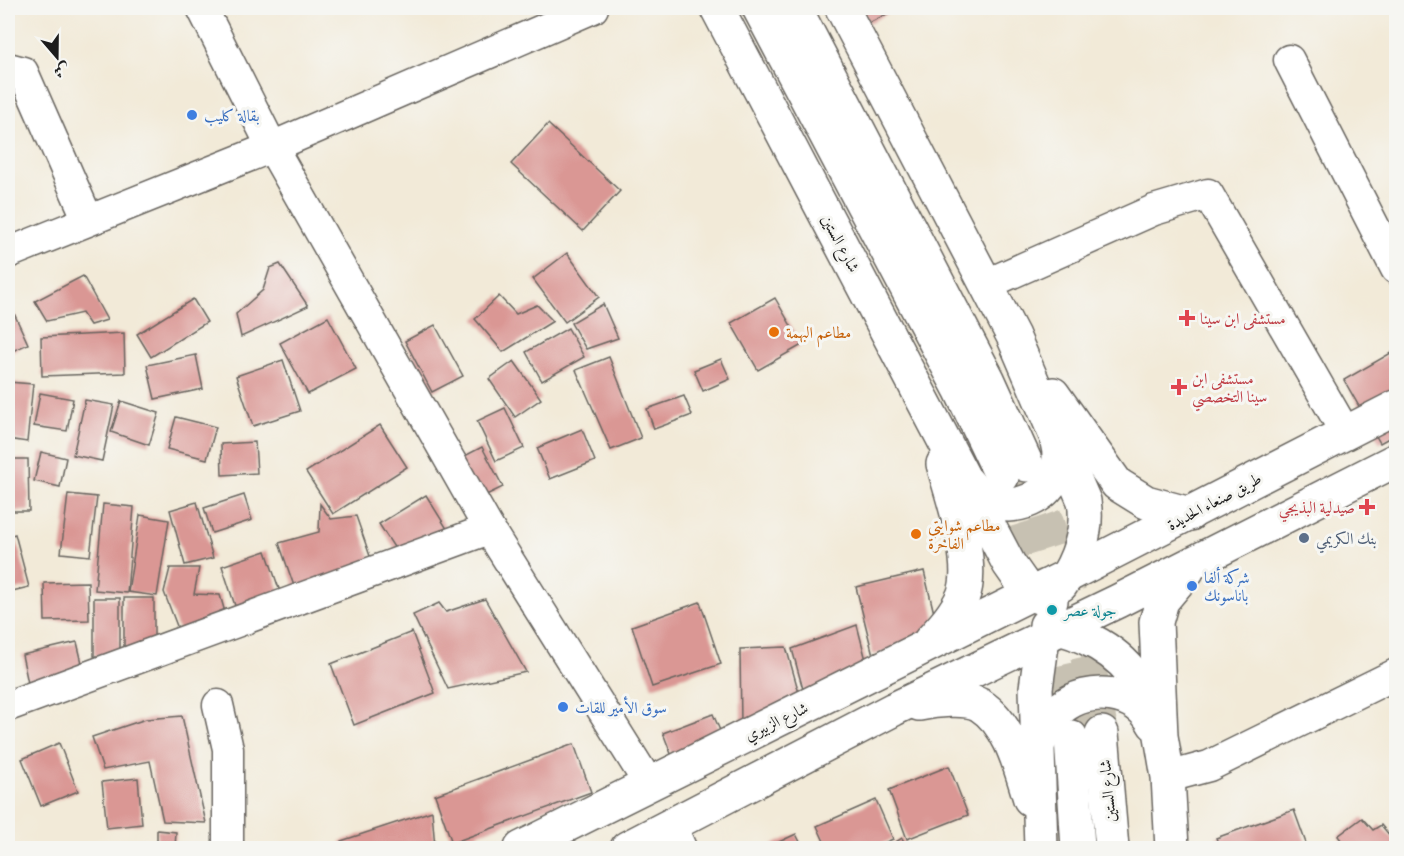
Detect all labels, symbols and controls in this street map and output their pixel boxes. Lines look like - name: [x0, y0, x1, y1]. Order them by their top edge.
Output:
- north arrow: [27, 27, 87, 87]
- text: ش: [51, 57, 72, 81]
- place label: بقالة كليب: [204, 107, 259, 127]
- marker: بقالة كليب: [185, 108, 199, 122]
- street label: شارع الستين: [814, 212, 863, 277]
- marker: مستشفى ابن سينا: [1178, 309, 1196, 327]
- place label: مستشفى ابن سينا: [1200, 310, 1286, 330]
- place label: مطاعم البهمة: [786, 324, 851, 348]
- marker: مطاعم البهمة: [767, 325, 781, 339]
- place label: مستشفى ابن سينا التخصصي: [1192, 370, 1267, 412]
- marker: مستشفى ابن سينا التخصصي: [1170, 378, 1188, 396]
- street label: طريق صنعاء الحديدة: [1164, 469, 1266, 536]
- place label: صيدلية البذيجي: [1279, 499, 1355, 523]
- marker: صيدلية البذيجي: [1360, 500, 1374, 514]
- place label: مطاعم شوايتي الفاخرة: [928, 517, 1001, 555]
- marker: مطاعم شوايتي الفاخرة: [909, 527, 923, 541]
- place label: بنك الكريمي: [1316, 530, 1377, 554]
- marker: بنك الكريمي: [1297, 531, 1311, 545]
- place label: شركة ألفا باناسونك: [1204, 566, 1250, 607]
- marker: شركة ألفا باناسونك: [1185, 579, 1199, 593]
- place label: جولة عصر: [1062, 602, 1117, 622]
- marker: جولة عصر: [1045, 603, 1059, 617]
- place label: سوق الأمير للقات: [575, 696, 667, 719]
- street label: شارع الزبيري: [742, 699, 813, 749]
- marker: سوق الأمير للقات: [556, 700, 570, 714]
- street label: شارع الستين: [1096, 759, 1124, 823]

